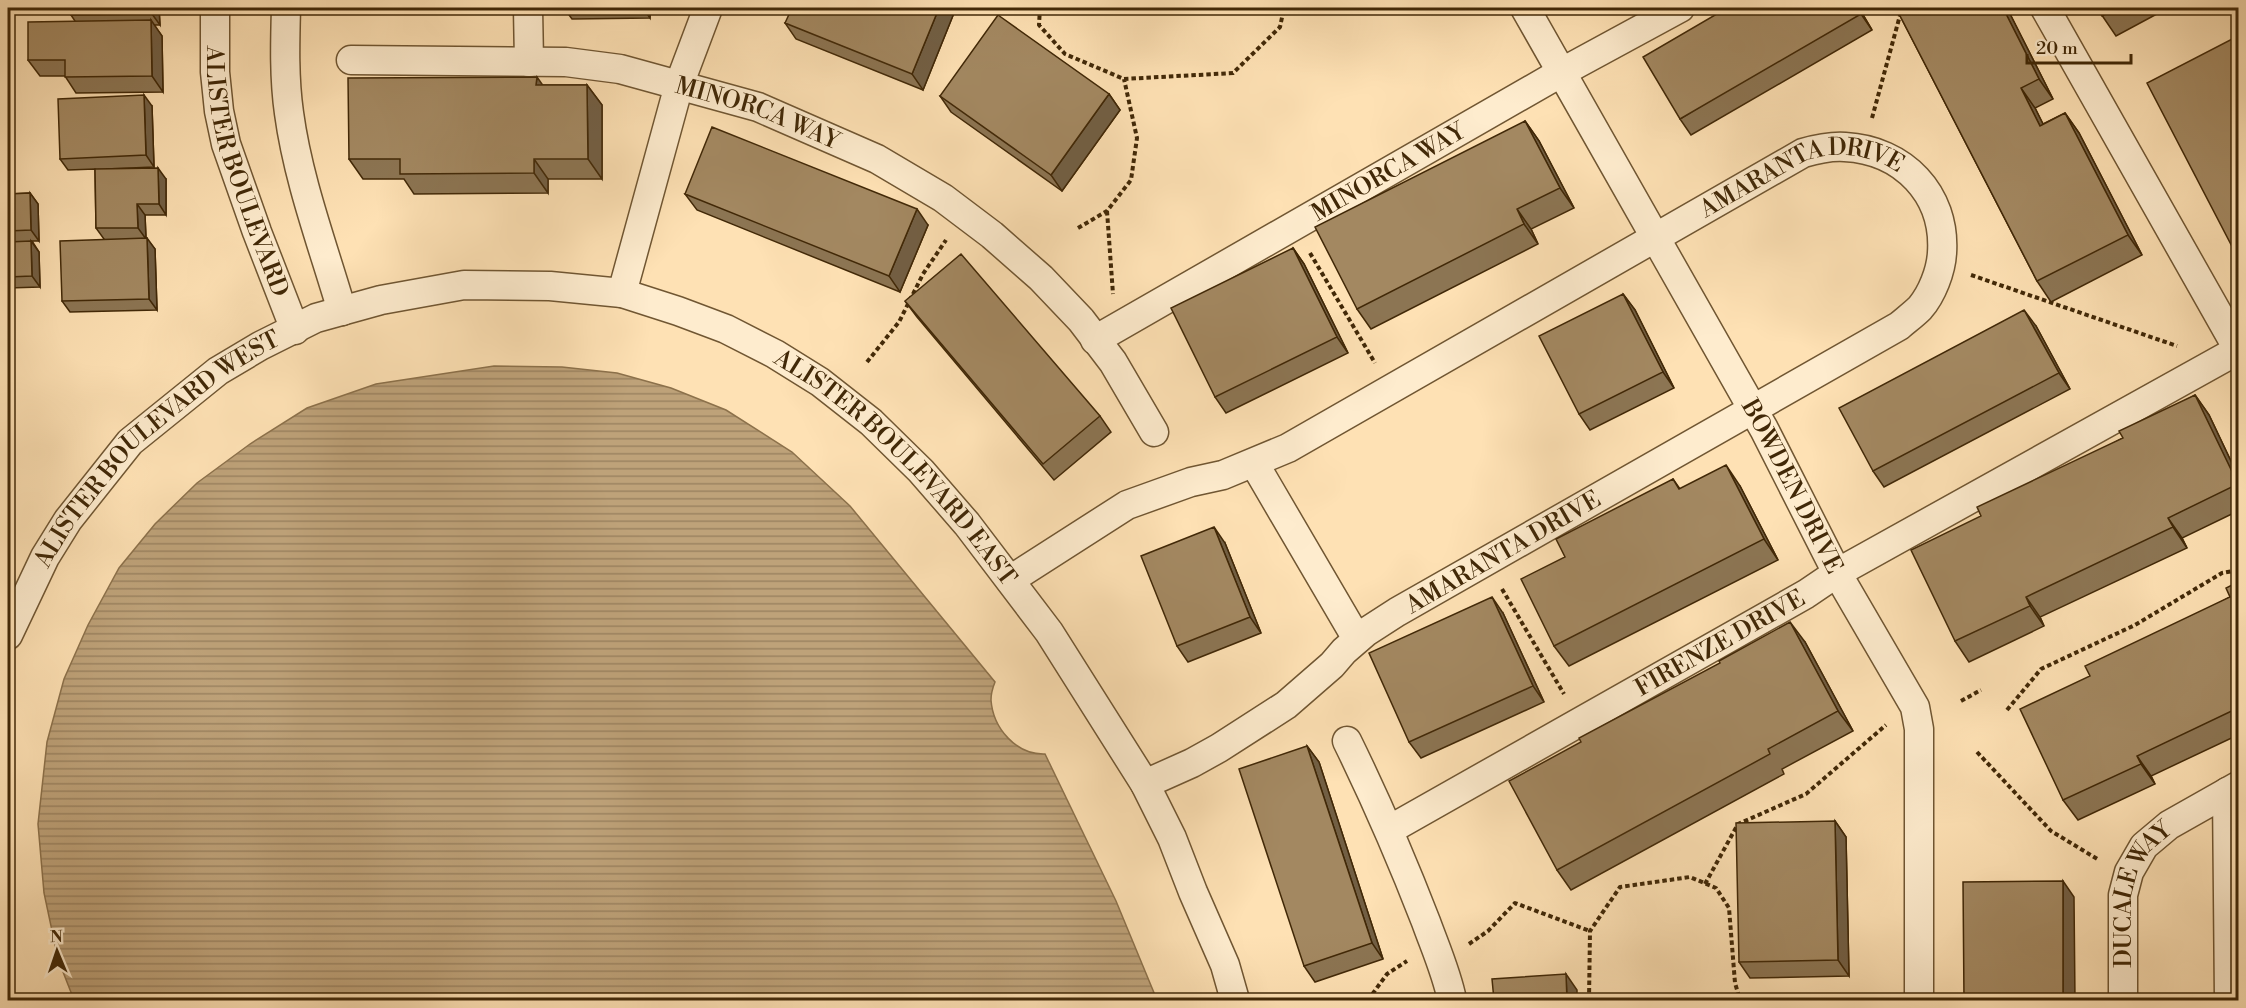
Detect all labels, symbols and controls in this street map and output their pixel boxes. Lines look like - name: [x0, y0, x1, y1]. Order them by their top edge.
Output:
- scale bar: [2027, 27, 2130, 65]
- text: 20 m: [2036, 37, 2078, 60]
- street label: ALISTER BOULEVARD: [199, 45, 295, 301]
- street label: MINORCA WAY: [672, 71, 845, 157]
- street label: MINORCA WAY: [1306, 116, 1472, 229]
- street label: AMARANTA DRIVE: [1694, 133, 1909, 225]
- street label: ALISTER BOULEVARD WEST: [28, 325, 285, 573]
- street label: ALISTER BOULEVARD EAST: [768, 343, 1022, 592]
- street label: BOWDEN DRIVE: [1734, 393, 1849, 579]
- street label: AMARANTA DRIVE: [1400, 485, 1606, 621]
- street label: FIRENZE DRIVE: [1630, 584, 1811, 704]
- street label: DUCALE WAY: [2108, 815, 2179, 968]
- north arrow: [27, 921, 87, 981]
- text: N: [50, 927, 64, 947]

